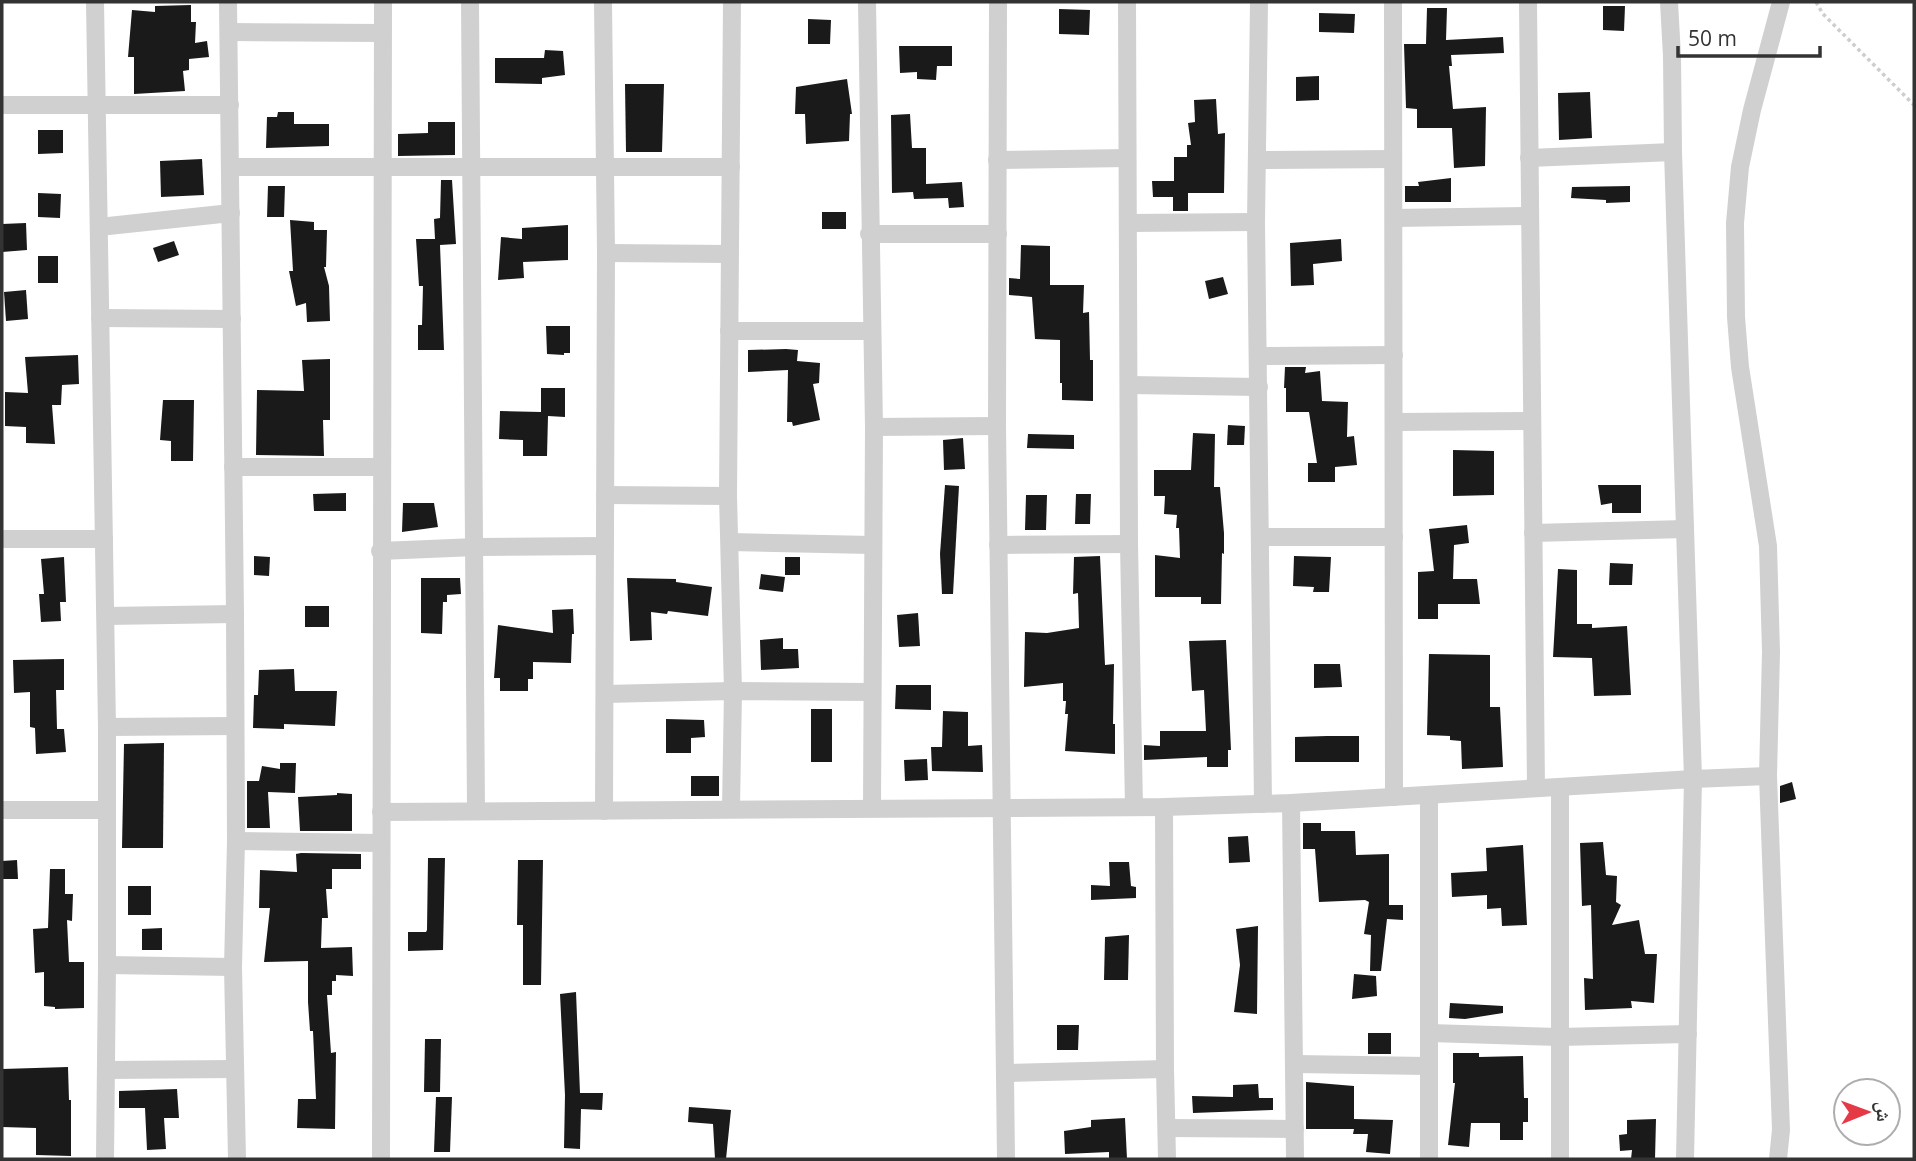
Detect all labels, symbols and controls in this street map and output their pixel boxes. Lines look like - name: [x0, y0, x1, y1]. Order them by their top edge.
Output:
- scale bar: [1678, 14, 1820, 58]
- text: 50 m: [1688, 24, 1737, 52]
- north arrow: [1832, 1077, 1902, 1147]
- text: ش: [1871, 1101, 1897, 1122]

